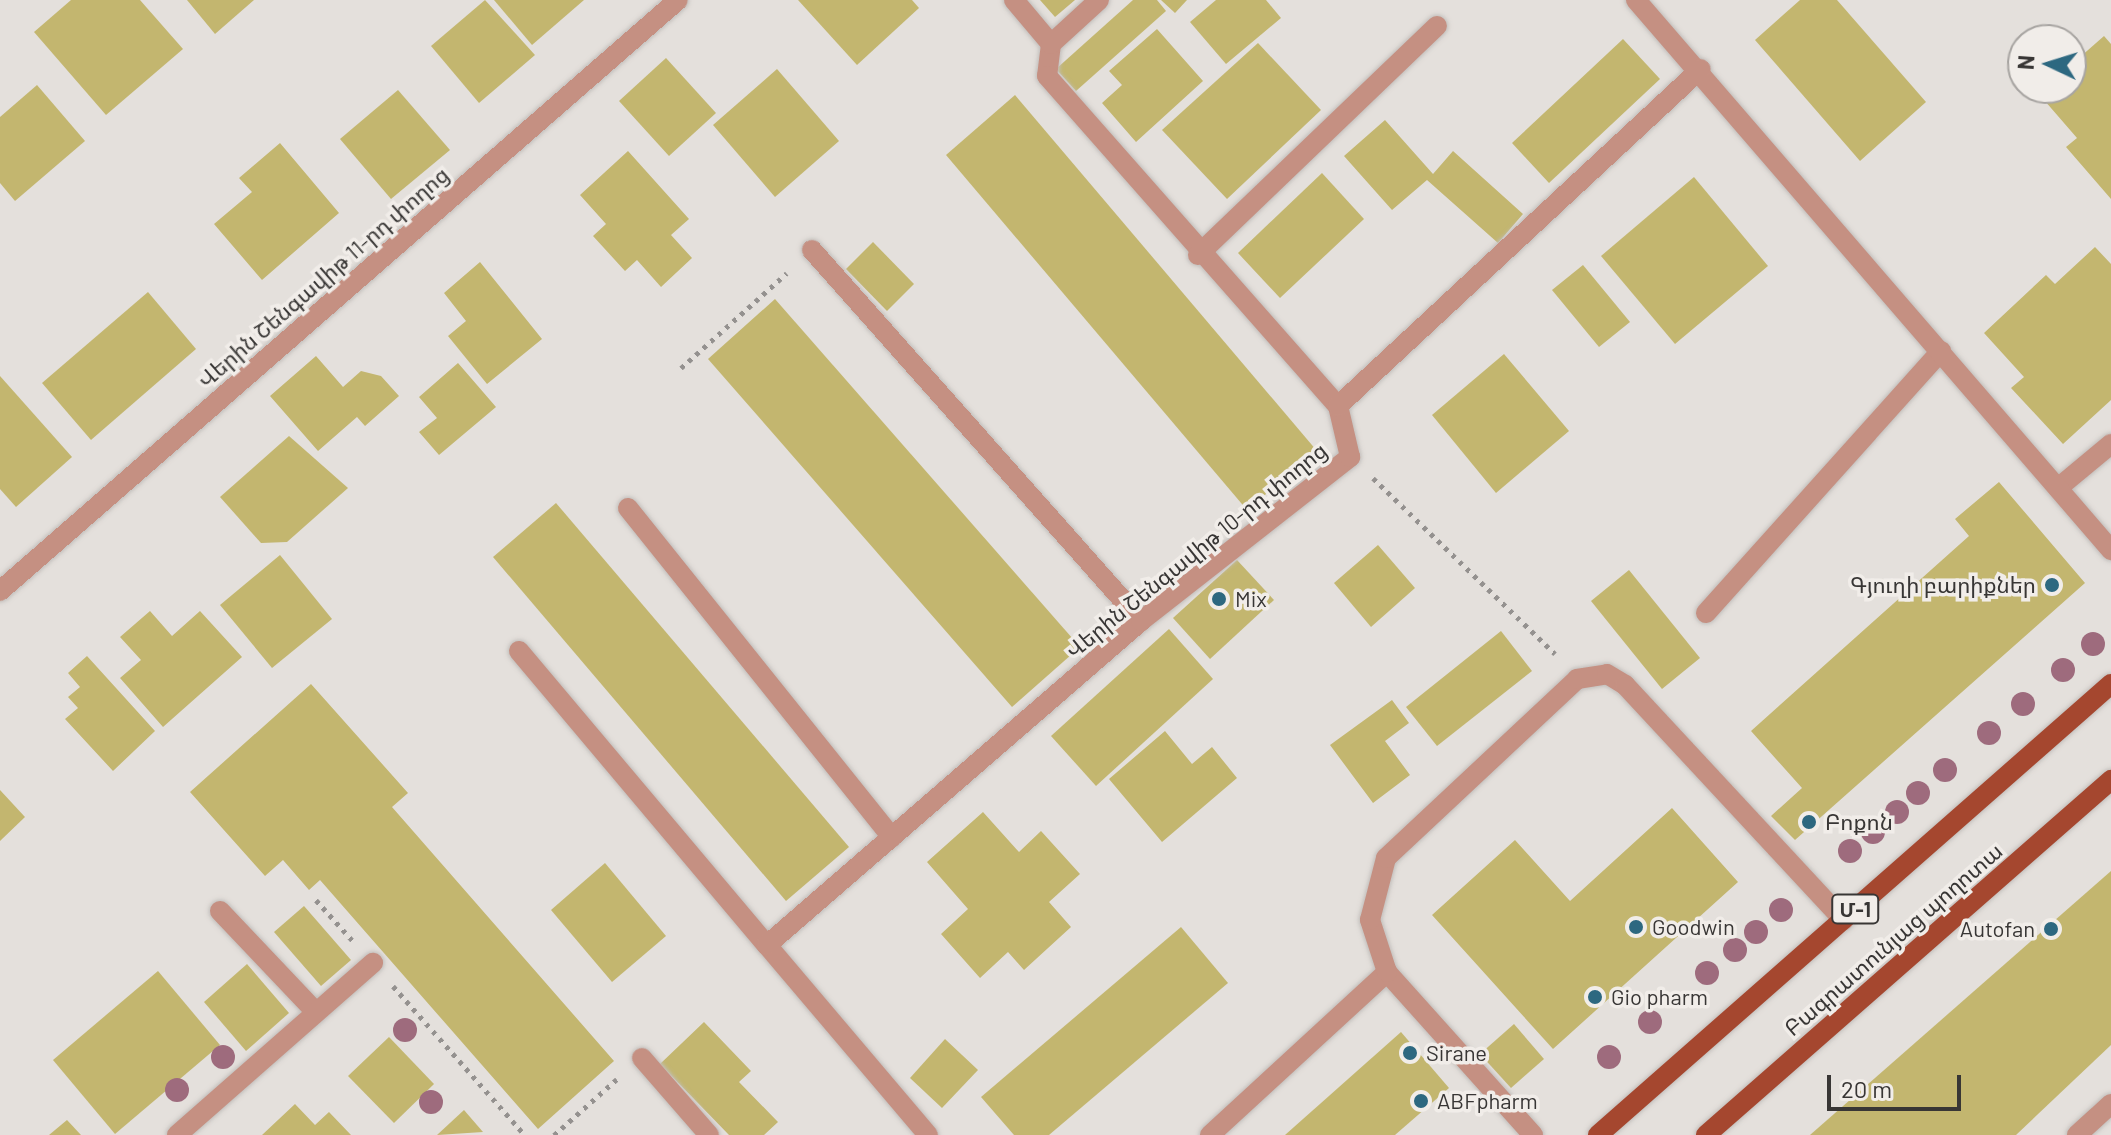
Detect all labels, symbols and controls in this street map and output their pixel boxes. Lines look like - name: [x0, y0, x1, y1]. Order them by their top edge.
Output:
- north arrow: [2007, 24, 2087, 104]
- text: N: [2012, 54, 2039, 71]
- street label: Վերին Շենգավիթ 11-րդ փողոց: [192, 161, 454, 393]
- street label: Վերին Շենգավիթ 10-րդ փողոց: [1060, 436, 1332, 664]
- place label: Գյուղի բարիքներ: [1850, 572, 2036, 598]
- marker: Գյուղի բարիքներ: [2043, 576, 2061, 594]
- place label: Mix: [1235, 586, 1267, 612]
- marker: Mix: [1210, 590, 1228, 608]
- place label: Բոքոն: [1825, 809, 1893, 835]
- marker: Բոքոն: [1800, 813, 1818, 831]
- street label: Բագրատունյաց պողոտա: [1779, 837, 2007, 1041]
- road number: Մ-1: [1831, 893, 1879, 925]
- place label: Goodwin: [1652, 914, 1735, 940]
- place label: Autofan: [1960, 916, 2035, 942]
- marker: Goodwin: [1627, 918, 1645, 936]
- marker: Autofan: [2042, 920, 2060, 938]
- place label: Gio pharm: [1611, 984, 1708, 1010]
- marker: Gio pharm: [1586, 988, 1604, 1006]
- place label: Sirane: [1426, 1040, 1487, 1066]
- marker: Sirane: [1401, 1044, 1419, 1062]
- scale bar: [1831, 1059, 1965, 1109]
- text: 20 m: [1841, 1074, 1892, 1103]
- place label: ABFpharm: [1437, 1088, 1538, 1114]
- marker: ABFpharm: [1412, 1092, 1430, 1110]

